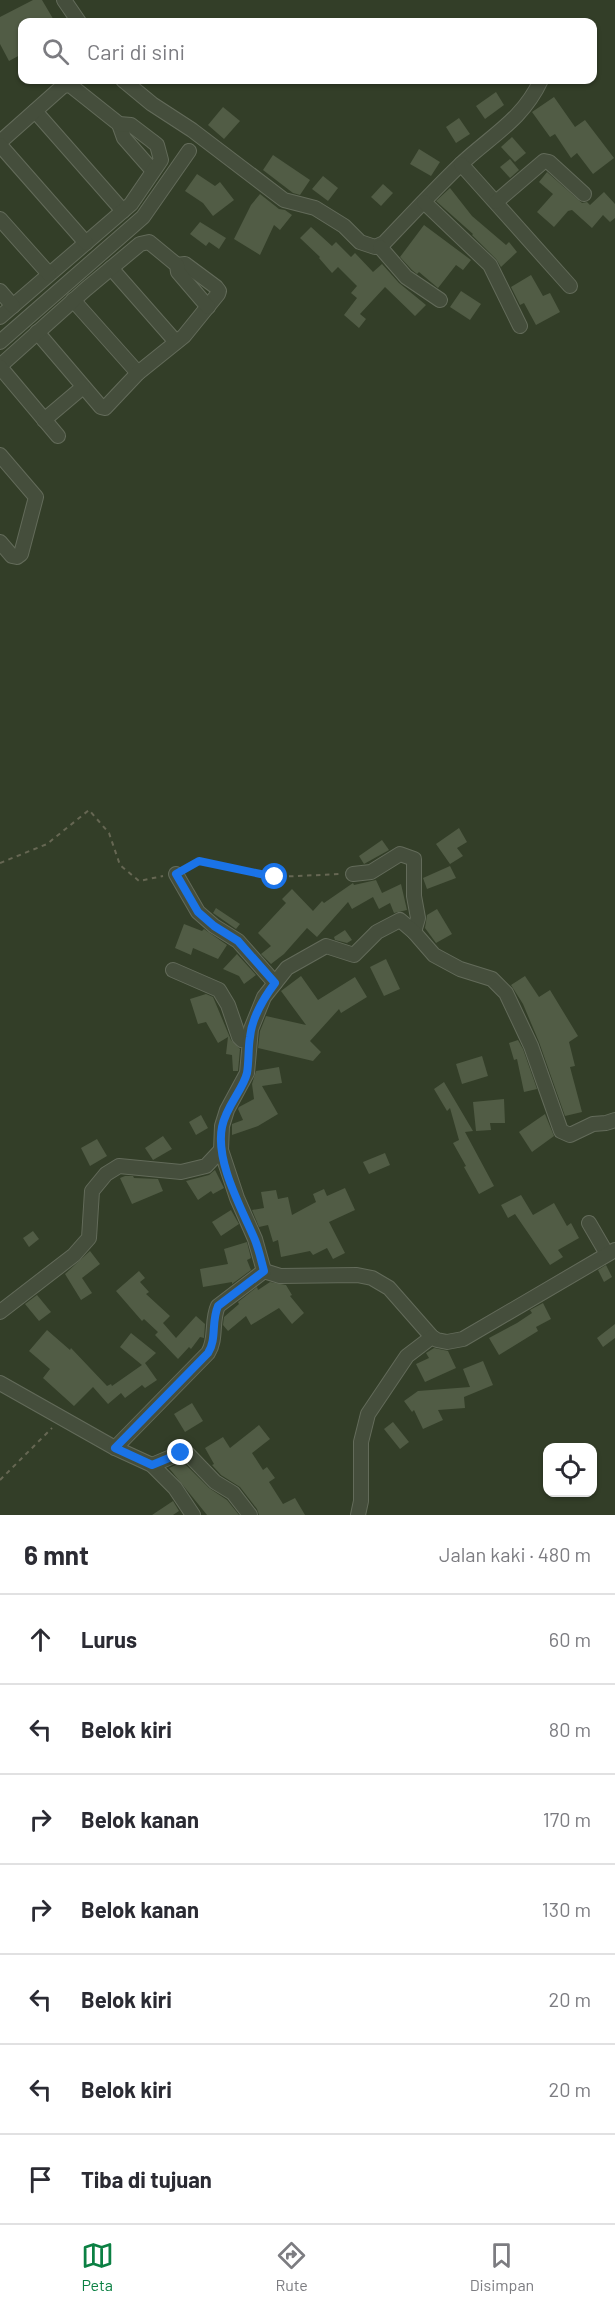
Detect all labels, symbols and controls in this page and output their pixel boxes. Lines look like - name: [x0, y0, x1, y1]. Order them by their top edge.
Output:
- search box: [18, 18, 597, 84]
- icon: search: [39, 35, 72, 68]
- text: Cari di sini: [87, 38, 185, 64]
- route start: [261, 863, 287, 889]
- route end: [167, 1439, 193, 1465]
- map controls: [543, 1443, 597, 1497]
- button: locate: [543, 1443, 597, 1497]
- text: 6 mnt: [24, 1539, 89, 1570]
- text: Jalan kaki · 480 m: [439, 1542, 591, 1566]
- icon: ahead: [24, 1623, 57, 1656]
- text: Lurus: [81, 1626, 137, 1652]
- text: 60 m: [549, 1627, 591, 1651]
- icon: left: [24, 1713, 57, 1746]
- text: Belok kiri: [81, 1716, 172, 1742]
- text: 80 m: [549, 1717, 591, 1741]
- icon: right: [24, 1803, 57, 1836]
- text: Belok kanan: [81, 1806, 199, 1832]
- text: 170 m: [543, 1807, 591, 1831]
- icon: right: [24, 1893, 57, 1926]
- text: Belok kanan: [81, 1896, 199, 1922]
- text: 130 m: [542, 1897, 591, 1921]
- icon: left: [24, 1983, 57, 2016]
- text: Belok kiri: [81, 1986, 172, 2012]
- text: 20 m: [548, 1987, 591, 2011]
- icon: left: [24, 2073, 57, 2106]
- text: Belok kiri: [81, 2076, 172, 2102]
- text: 20 m: [548, 2077, 591, 2101]
- icon: arrive: [24, 2163, 57, 2196]
- text: Tiba di tujuan: [81, 2166, 212, 2192]
- tab: Peta: [81, 2239, 114, 2294]
- tab: Rute: [275, 2239, 308, 2294]
- tab: Disimpan: [470, 2239, 534, 2294]

